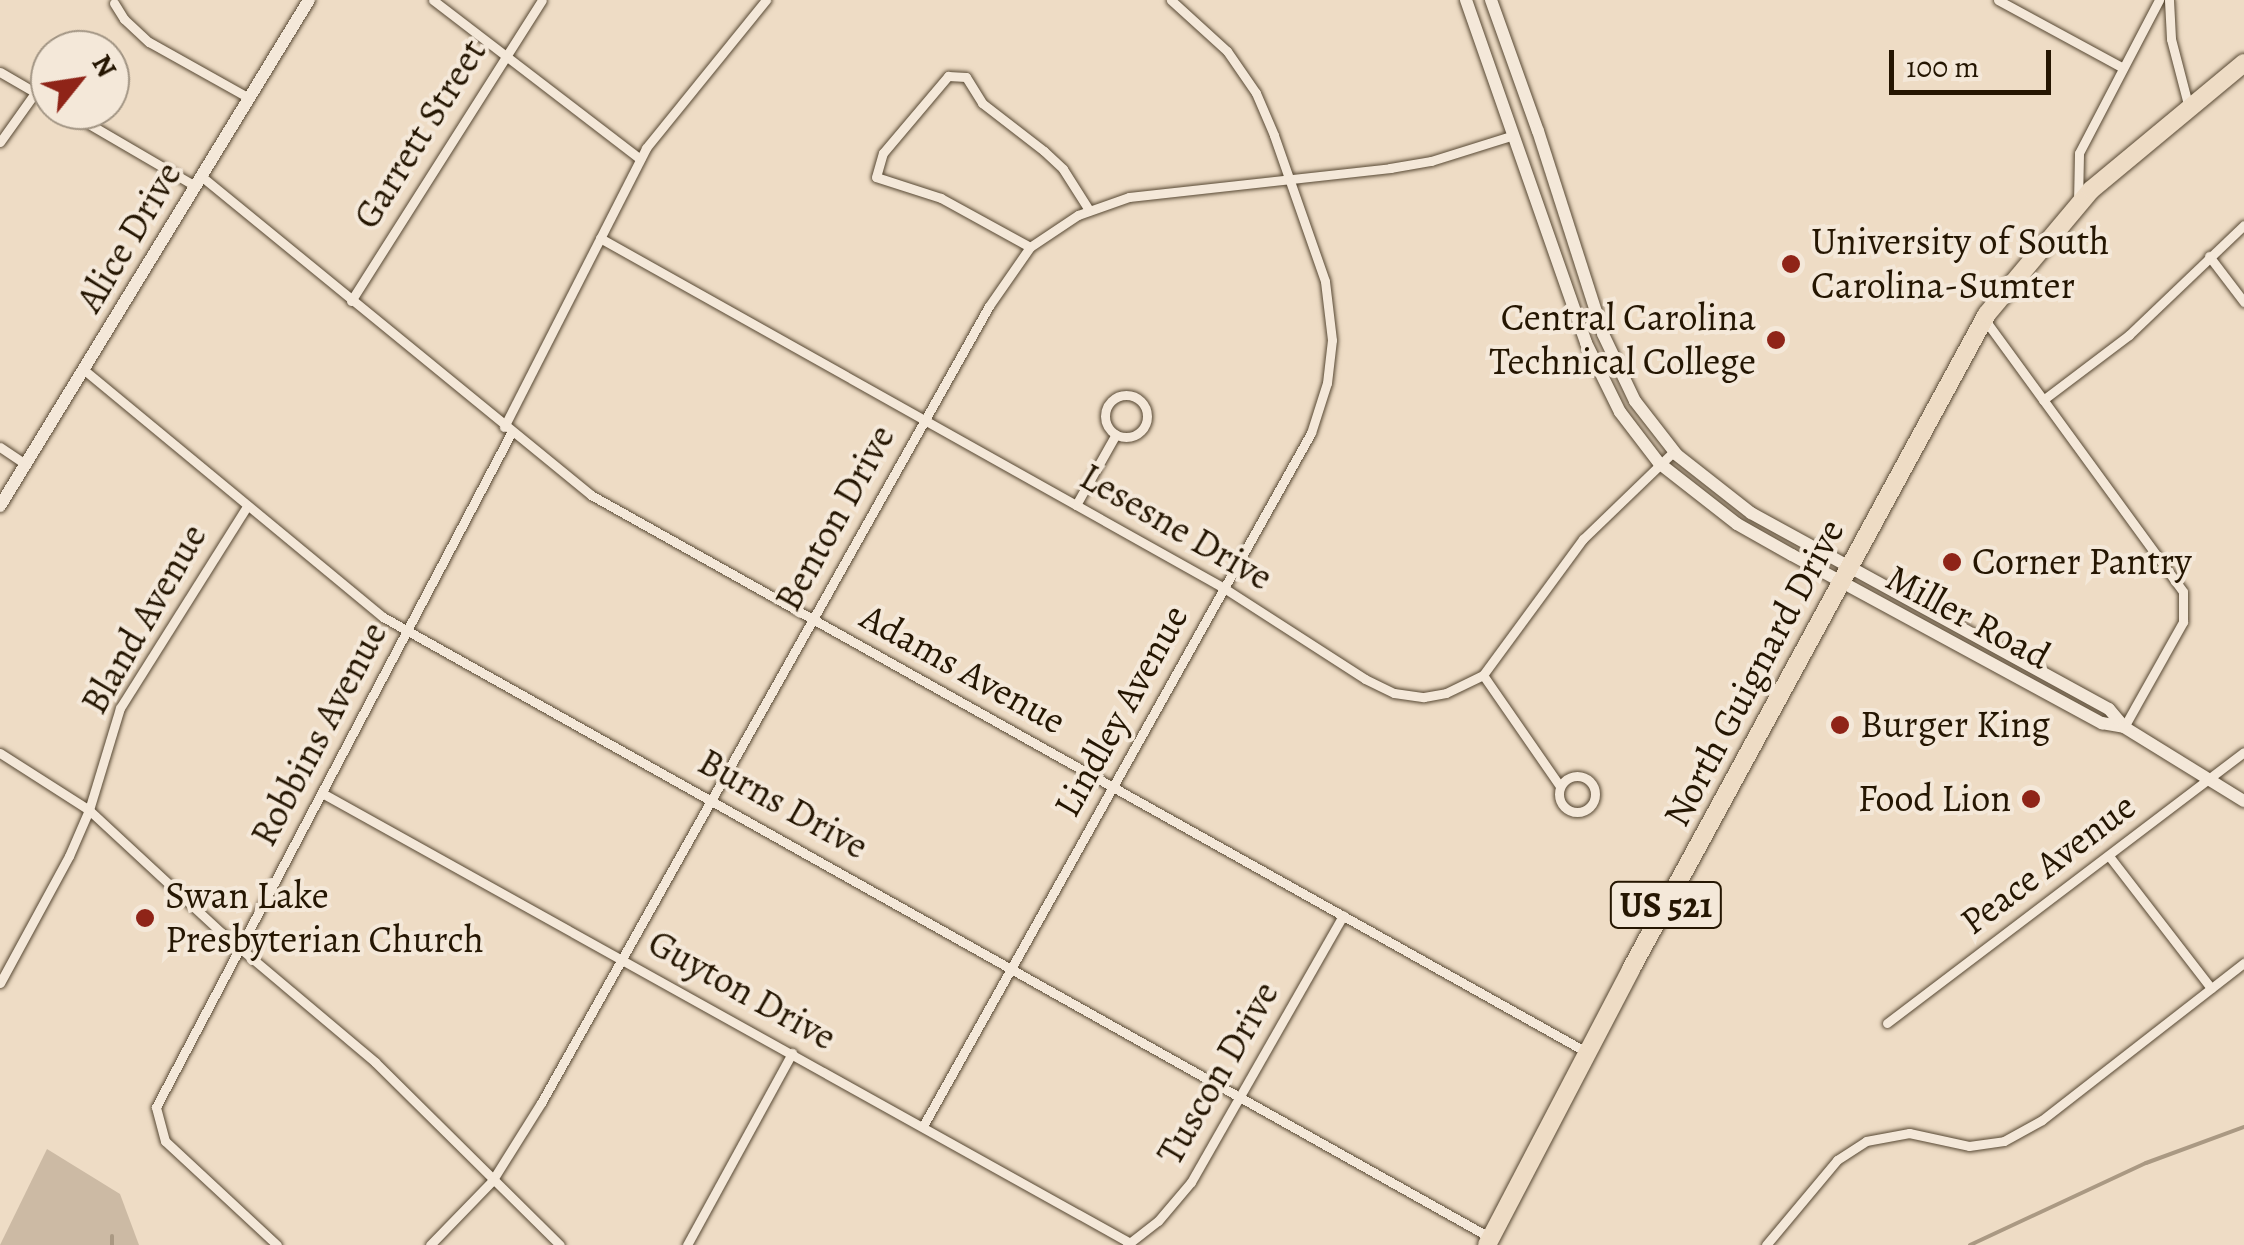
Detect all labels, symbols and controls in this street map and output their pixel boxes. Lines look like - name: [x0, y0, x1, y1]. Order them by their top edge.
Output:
- north arrow: [30, 30, 130, 130]
- scale bar: [1894, 30, 2056, 92]
- street label: Garrett Street: [344, 31, 496, 237]
- text: 100 m: [1906, 47, 1979, 87]
- text: N: [83, 48, 126, 84]
- street label: Alice Drive: [66, 154, 192, 320]
- place label: University of South Carolina-Sumter: [1811, 219, 2109, 308]
- marker: University of South Carolina-Sumter: [1780, 253, 1802, 275]
- place label: Central Carolina Technical College: [1489, 295, 1756, 384]
- marker: Central Carolina Technical College: [1765, 329, 1787, 351]
- street label: Benton Drive: [765, 417, 905, 619]
- street label: Lesesne Drive: [1072, 454, 1280, 600]
- street label: North Guignard Drive: [1654, 512, 1854, 834]
- street label: Bland Avenue: [71, 516, 217, 722]
- place label: Corner Pantry: [1972, 539, 2192, 585]
- marker: Corner Pantry: [1941, 551, 1963, 573]
- street label: Miller Road: [1878, 555, 2058, 679]
- street label: Adams Avenue: [853, 594, 1073, 744]
- street label: Lindley Avenue: [1044, 597, 1198, 825]
- street label: Robbins Avenue: [241, 614, 397, 854]
- place label: Burger King: [1860, 702, 2050, 748]
- marker: Burger King: [1829, 714, 1851, 736]
- street label: Burns Drive: [690, 739, 876, 869]
- place label: Food Lion: [1858, 776, 2011, 822]
- street label: Peace Avenue: [1952, 783, 2144, 945]
- marker: Food Lion: [2020, 788, 2042, 810]
- place label: Swan Lake Presbyterian Church: [165, 873, 484, 962]
- road number: US 521: [1608, 875, 1724, 935]
- marker: Swan Lake Presbyterian Church: [134, 907, 156, 929]
- street label: Guyton Drive: [640, 920, 844, 1060]
- street label: Tuscon Drive: [1147, 973, 1289, 1173]

